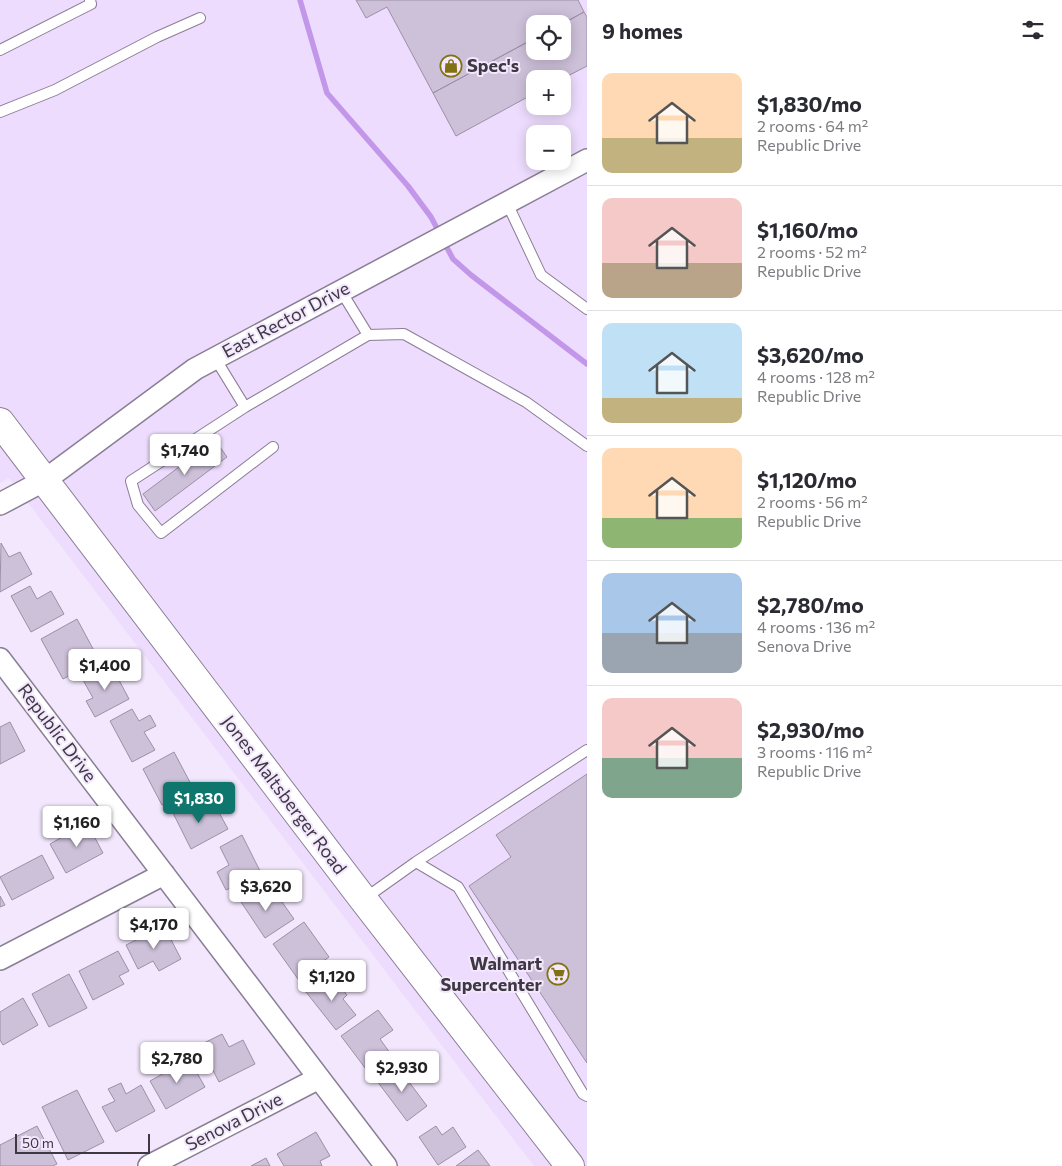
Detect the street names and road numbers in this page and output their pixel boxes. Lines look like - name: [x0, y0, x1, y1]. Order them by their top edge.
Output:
- street label: East Rector Drive: [218, 276, 353, 362]
- street label: Republic Drive: [14, 679, 102, 786]
- street label: Jones Maltsberger Road: [218, 711, 352, 878]
- street label: Senova Drive: [181, 1087, 286, 1155]

